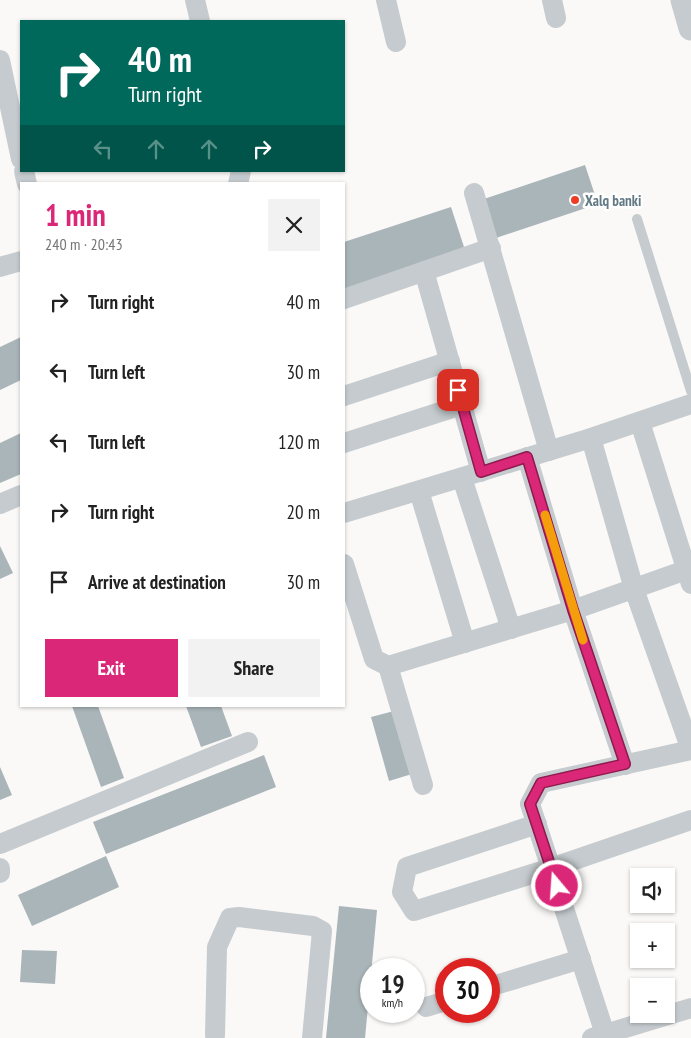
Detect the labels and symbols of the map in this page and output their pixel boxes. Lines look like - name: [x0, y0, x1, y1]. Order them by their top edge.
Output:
- place label: Xalq banki: [585, 191, 641, 210]
- marker: Xalq banki: [569, 194, 581, 206]
- pin: [437, 369, 479, 411]
- position arrow: [530, 859, 582, 911]
- speed limit sign: 30: [435, 958, 500, 1023]

